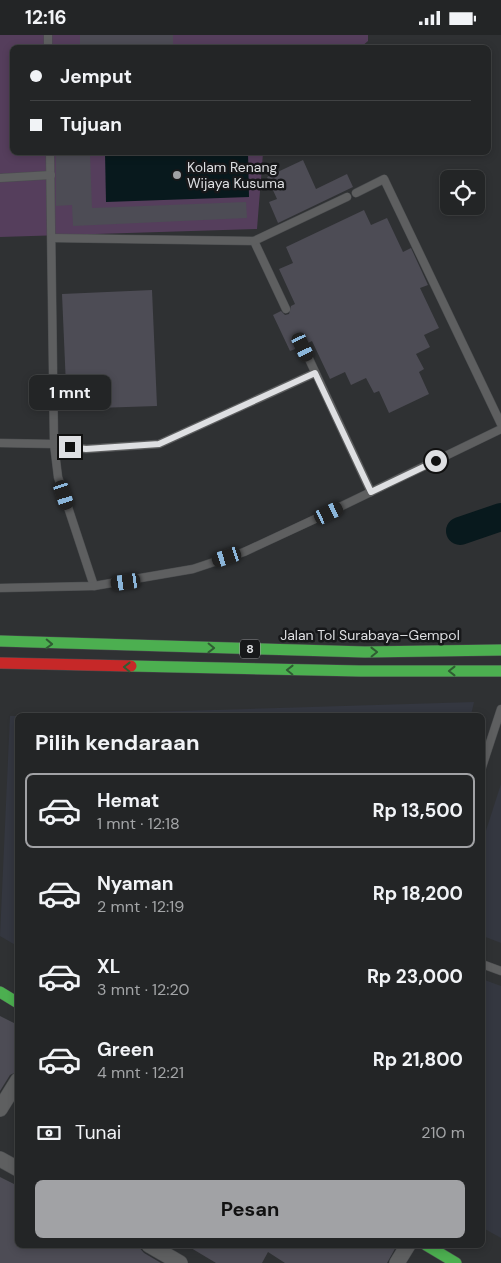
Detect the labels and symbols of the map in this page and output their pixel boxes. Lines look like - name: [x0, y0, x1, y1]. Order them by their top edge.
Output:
- place label: Kolam Renang Wijaya Kusuma: [187, 158, 285, 192]
- marker: Kolam Renang Wijaya Kusuma: [171, 169, 183, 181]
- car: [289, 330, 316, 364]
- callout: 1 mnt: [29, 375, 111, 409]
- route end: [59, 436, 81, 458]
- route start: [425, 450, 447, 472]
- car: [52, 478, 75, 512]
- car: [312, 500, 345, 526]
- car: [210, 545, 243, 569]
- car: [110, 572, 141, 592]
- street label: Jalan Tol Surabaya–Gempol: [280, 626, 460, 644]
- one-way arrow: [45, 639, 53, 650]
- road number: 8: [240, 639, 260, 659]
- one-way arrow: [208, 643, 215, 653]
- one-way arrow: [370, 646, 378, 657]
- one-way arrow: [123, 662, 131, 672]
- one-way arrow: [286, 665, 294, 675]
- one-way arrow: [448, 666, 456, 676]

